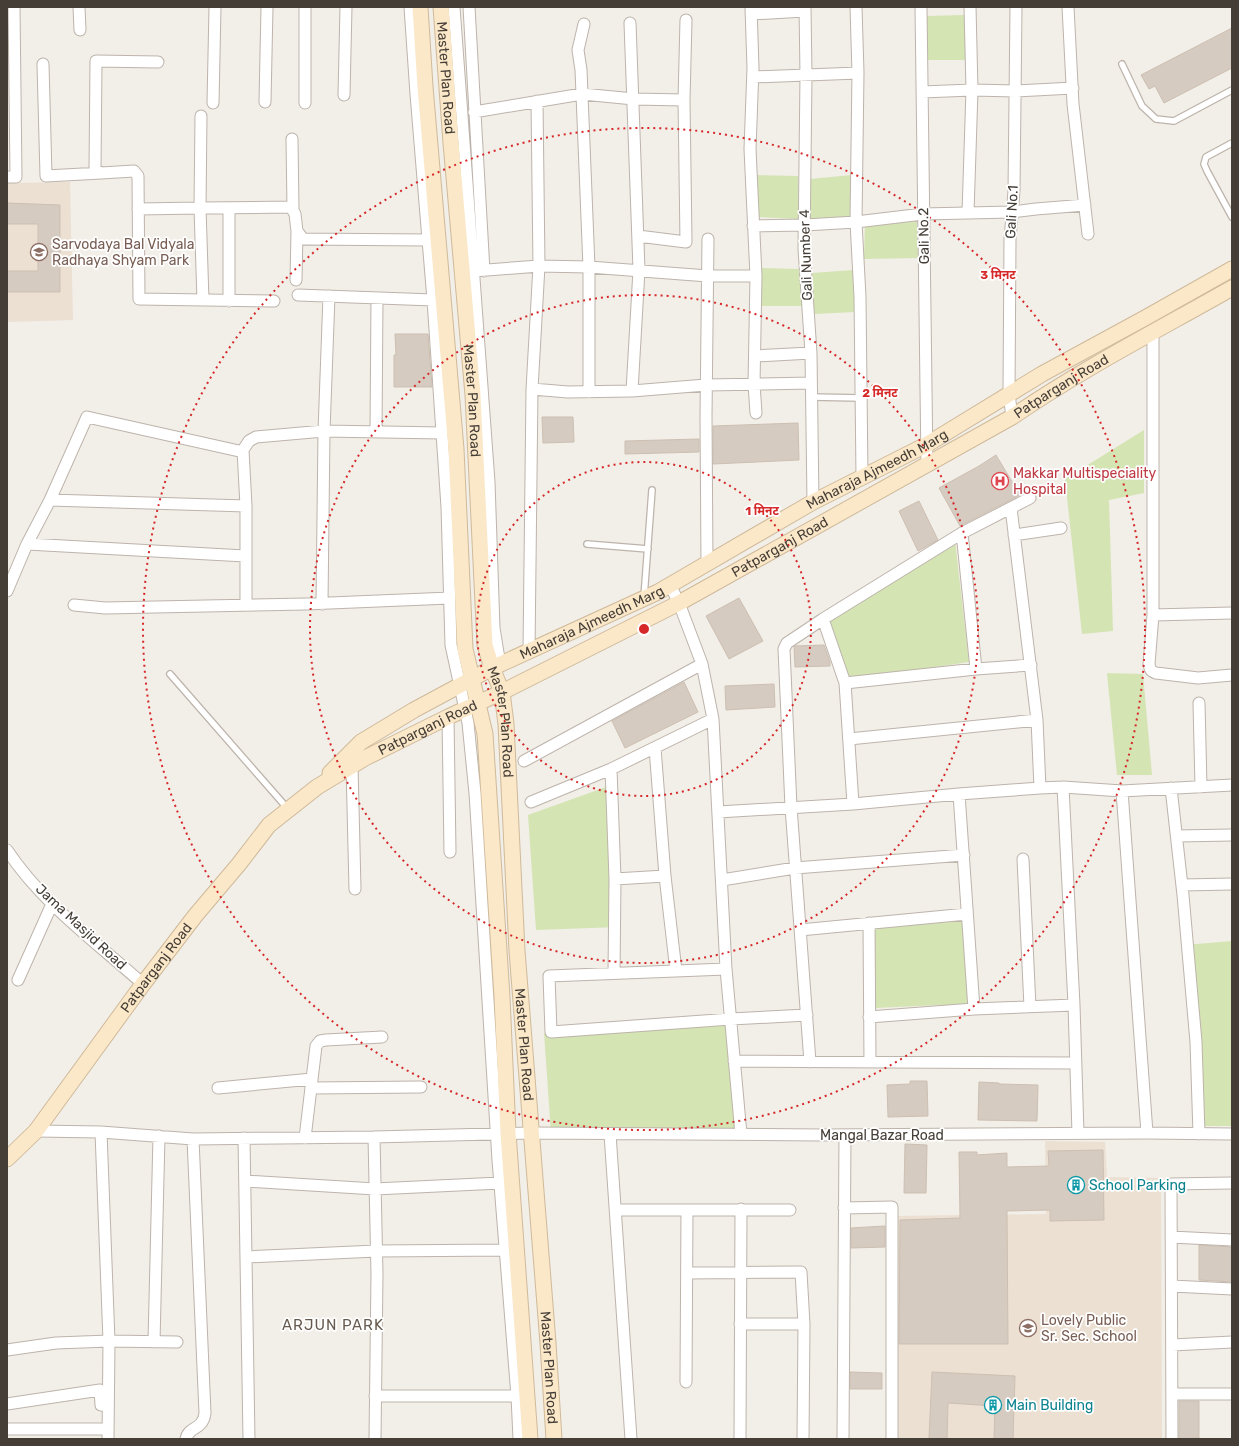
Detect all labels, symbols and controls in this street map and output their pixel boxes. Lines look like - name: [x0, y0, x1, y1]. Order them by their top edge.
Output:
- street label: Master Plan Road: [434, 21, 459, 135]
- street label: Gali No.1: [1002, 185, 1022, 239]
- street label: Gali No.2: [915, 207, 933, 265]
- street label: Gali Number 4: [796, 209, 816, 301]
- place label: Sarvodaya Bal Vidyala Radhaya Shyam Park: [52, 236, 195, 269]
- school or university icon: Sarvodaya Bal Vidyala Radhaya Shyam Park: [29, 242, 49, 262]
- text: 3 मिनट: [980, 267, 1016, 282]
- street label: Master Plan Road: [460, 344, 484, 458]
- street label: Patparganj Road: [1011, 351, 1111, 422]
- text: 2 मिनट: [862, 385, 898, 400]
- street label: Maharaja Ajmeedh Marg: [803, 425, 951, 513]
- place label: Makkar Multispeciality Hospital: [1013, 465, 1157, 498]
- hospital icon: Makkar Multispeciality Hospital: [990, 471, 1010, 491]
- text: 1 मिनट: [745, 503, 779, 518]
- street label: Patparganj Road: [728, 513, 831, 580]
- street label: Maharaja Ajmeedh Marg: [517, 582, 667, 663]
- centre of rings: [637, 622, 651, 636]
- street label: Master Plan Road: [484, 664, 517, 778]
- street label: Patparganj Road: [375, 696, 480, 759]
- street label: Jama Masjid Road: [32, 881, 130, 973]
- street label: Patparganj Road: [117, 919, 195, 1016]
- street label: Master Plan Road: [511, 988, 537, 1102]
- street label: Mangal Bazar Road: [820, 1127, 944, 1144]
- building icon: School Parking: [1066, 1175, 1086, 1195]
- place label: School Parking: [1089, 1177, 1186, 1194]
- street label: Master Plan Road: [537, 1311, 562, 1425]
- place label: Lovely Public Sr. Sec. School: [1041, 1312, 1137, 1345]
- district label: ARJUN PARK: [282, 1316, 384, 1334]
- school or university icon: Lovely Public Sr. Sec. School: [1018, 1318, 1038, 1338]
- building icon: Main Building: [983, 1395, 1003, 1415]
- place label: Main Building: [1006, 1397, 1093, 1414]

